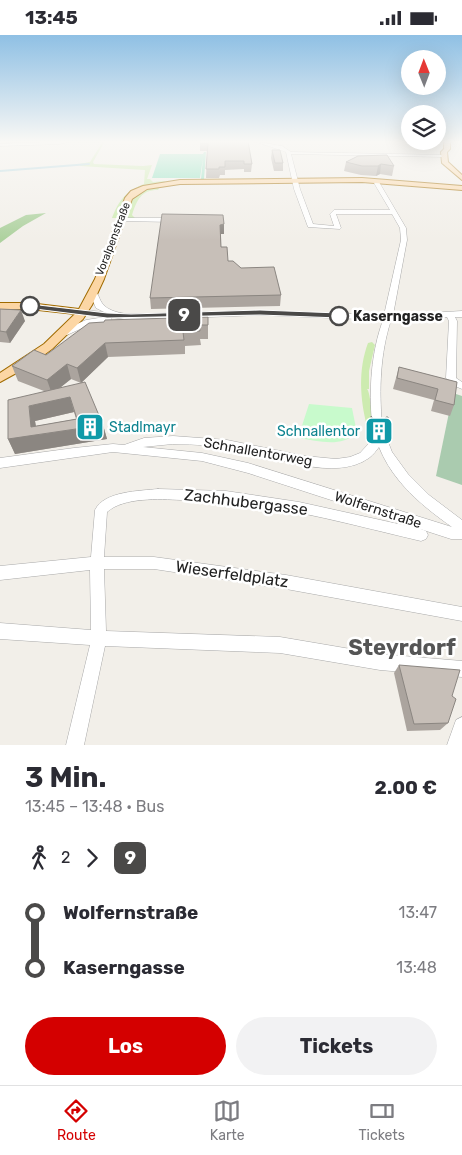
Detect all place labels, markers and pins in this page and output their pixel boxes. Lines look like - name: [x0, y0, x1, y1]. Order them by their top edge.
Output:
- unlabelled marker: [20, 296, 40, 316]
- marker: Kaserngasse: [329, 306, 349, 326]
- place label: Kaserngasse: [353, 308, 443, 325]
- building icon: Stadlmayr: [75, 412, 105, 442]
- building icon: Schnallentor: [364, 416, 394, 446]
- place label: Stadlmayr: [109, 419, 176, 436]
- place label: Schnallentor: [277, 423, 361, 440]

